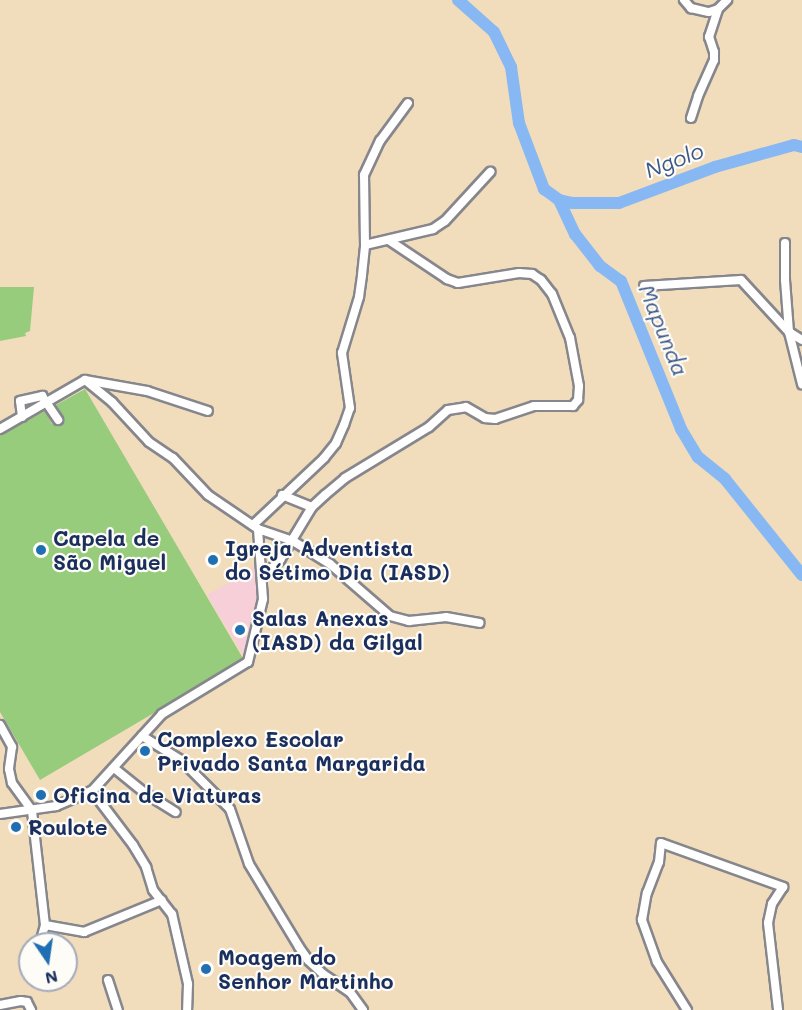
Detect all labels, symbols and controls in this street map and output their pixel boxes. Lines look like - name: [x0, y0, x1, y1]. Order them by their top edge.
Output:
- water label: Ngolo: [641, 137, 707, 183]
- water label: Mapunda: [634, 280, 694, 380]
- place label: Capela de São Miguel: [53, 525, 166, 575]
- place label: Igreja Adventista do Sétimo Dia (IASD): [225, 535, 450, 585]
- marker: Capela de São Miguel: [34, 543, 48, 557]
- marker: Igreja Adventista do Sétimo Dia (IASD): [206, 553, 220, 567]
- place label: Salas Anexas (IASD) da Gilgal: [252, 605, 423, 655]
- marker: Salas Anexas (IASD) da Gilgal: [233, 623, 247, 637]
- place label: Complexo Escolar Privado Santa Margarida: [157, 726, 426, 776]
- marker: Complexo Escolar Privado Santa Margarida: [138, 744, 152, 758]
- place label: Oficina de Viaturas: [53, 782, 261, 808]
- marker: Oficina de Viaturas: [34, 788, 48, 802]
- place label: Roulote: [28, 814, 108, 840]
- marker: Roulote: [9, 820, 23, 834]
- north arrow: [18, 932, 78, 992]
- place label: Moagem do Senhor Martinho: [218, 944, 393, 994]
- marker: Moagem do Senhor Martinho: [199, 962, 213, 976]
- text: N: [43, 966, 60, 990]

